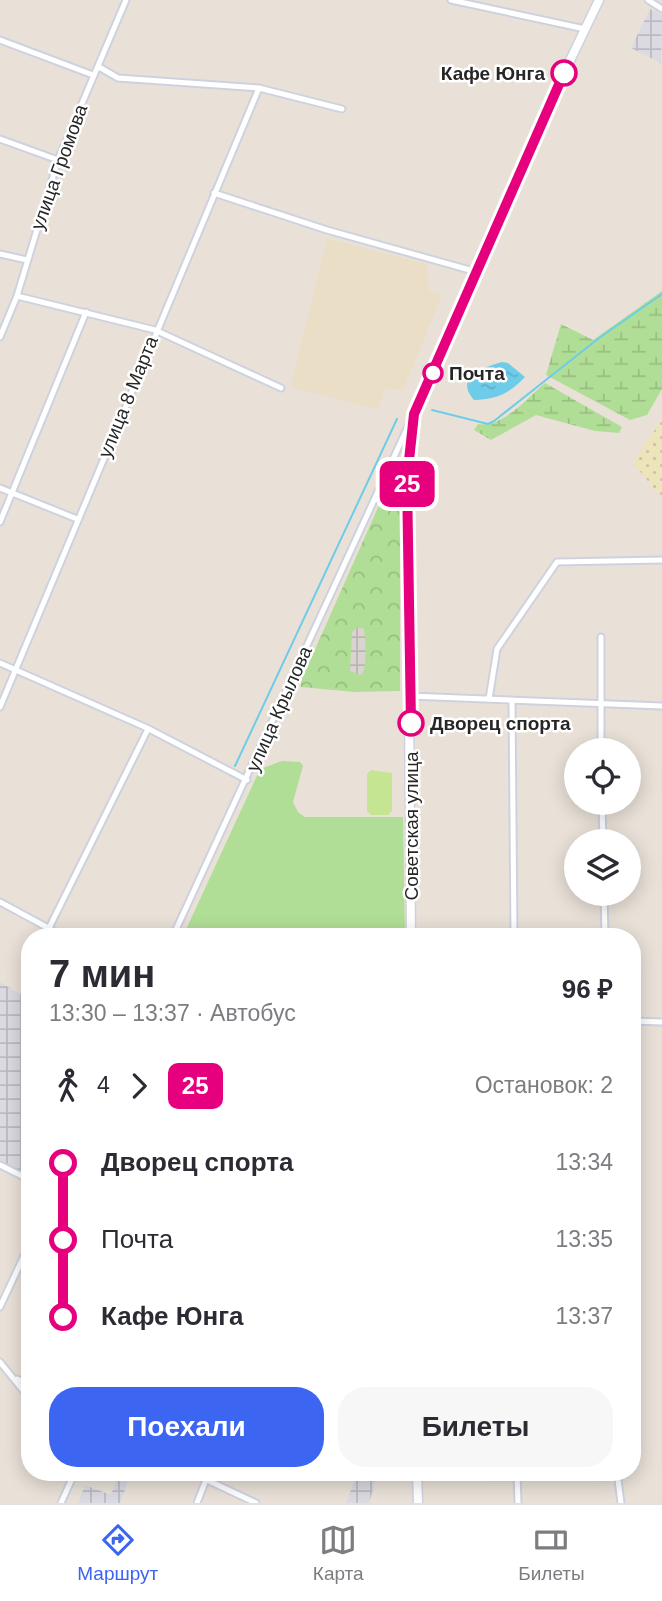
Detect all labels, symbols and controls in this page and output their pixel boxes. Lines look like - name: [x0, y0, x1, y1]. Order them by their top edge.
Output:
- marker: Кафе Юнга: [551, 60, 577, 86]
- place label: Кафе Юнга: [441, 63, 545, 84]
- street label: улица Громова: [27, 101, 92, 233]
- street label: улица 8 Марта: [94, 333, 162, 461]
- marker: Почта: [423, 363, 443, 383]
- place label: Почта: [449, 363, 505, 384]
- line badge: 25: [376, 461, 438, 507]
- text: 25: [394, 470, 420, 497]
- street label: улица Крылова: [242, 643, 316, 775]
- marker: Дворец спорта: [398, 710, 424, 736]
- place label: Дворец спорта: [430, 713, 571, 734]
- map controls: [564, 738, 641, 906]
- button: locate: [564, 738, 641, 815]
- street label: Советская улица: [401, 751, 422, 901]
- button: layers: [564, 829, 641, 906]
- text: 7 мин: [49, 953, 155, 995]
- text: 96 ₽: [562, 974, 613, 1004]
- text: 13:30 – 13:37 · Автобус: [49, 1000, 296, 1026]
- icon: walk: [49, 1067, 87, 1105]
- icon: forward: [120, 1067, 158, 1105]
- text: 4: [97, 1072, 110, 1098]
- text: 25: [182, 1072, 209, 1099]
- text: Остановок: 2: [475, 1072, 613, 1098]
- text: Дворец спорта: [101, 1147, 293, 1177]
- text: 13:34: [555, 1149, 613, 1175]
- text: Почта: [101, 1224, 173, 1254]
- text: 13:35: [555, 1226, 613, 1252]
- text: Кафе Юнга: [101, 1301, 244, 1331]
- text: 13:37: [555, 1303, 613, 1329]
- button: Поехали: [49, 1387, 324, 1467]
- button: Билеты: [338, 1387, 613, 1467]
- tab: Маршрут: [77, 1521, 158, 1585]
- tab: Карта: [313, 1521, 364, 1585]
- tab: Билеты: [518, 1521, 585, 1585]

